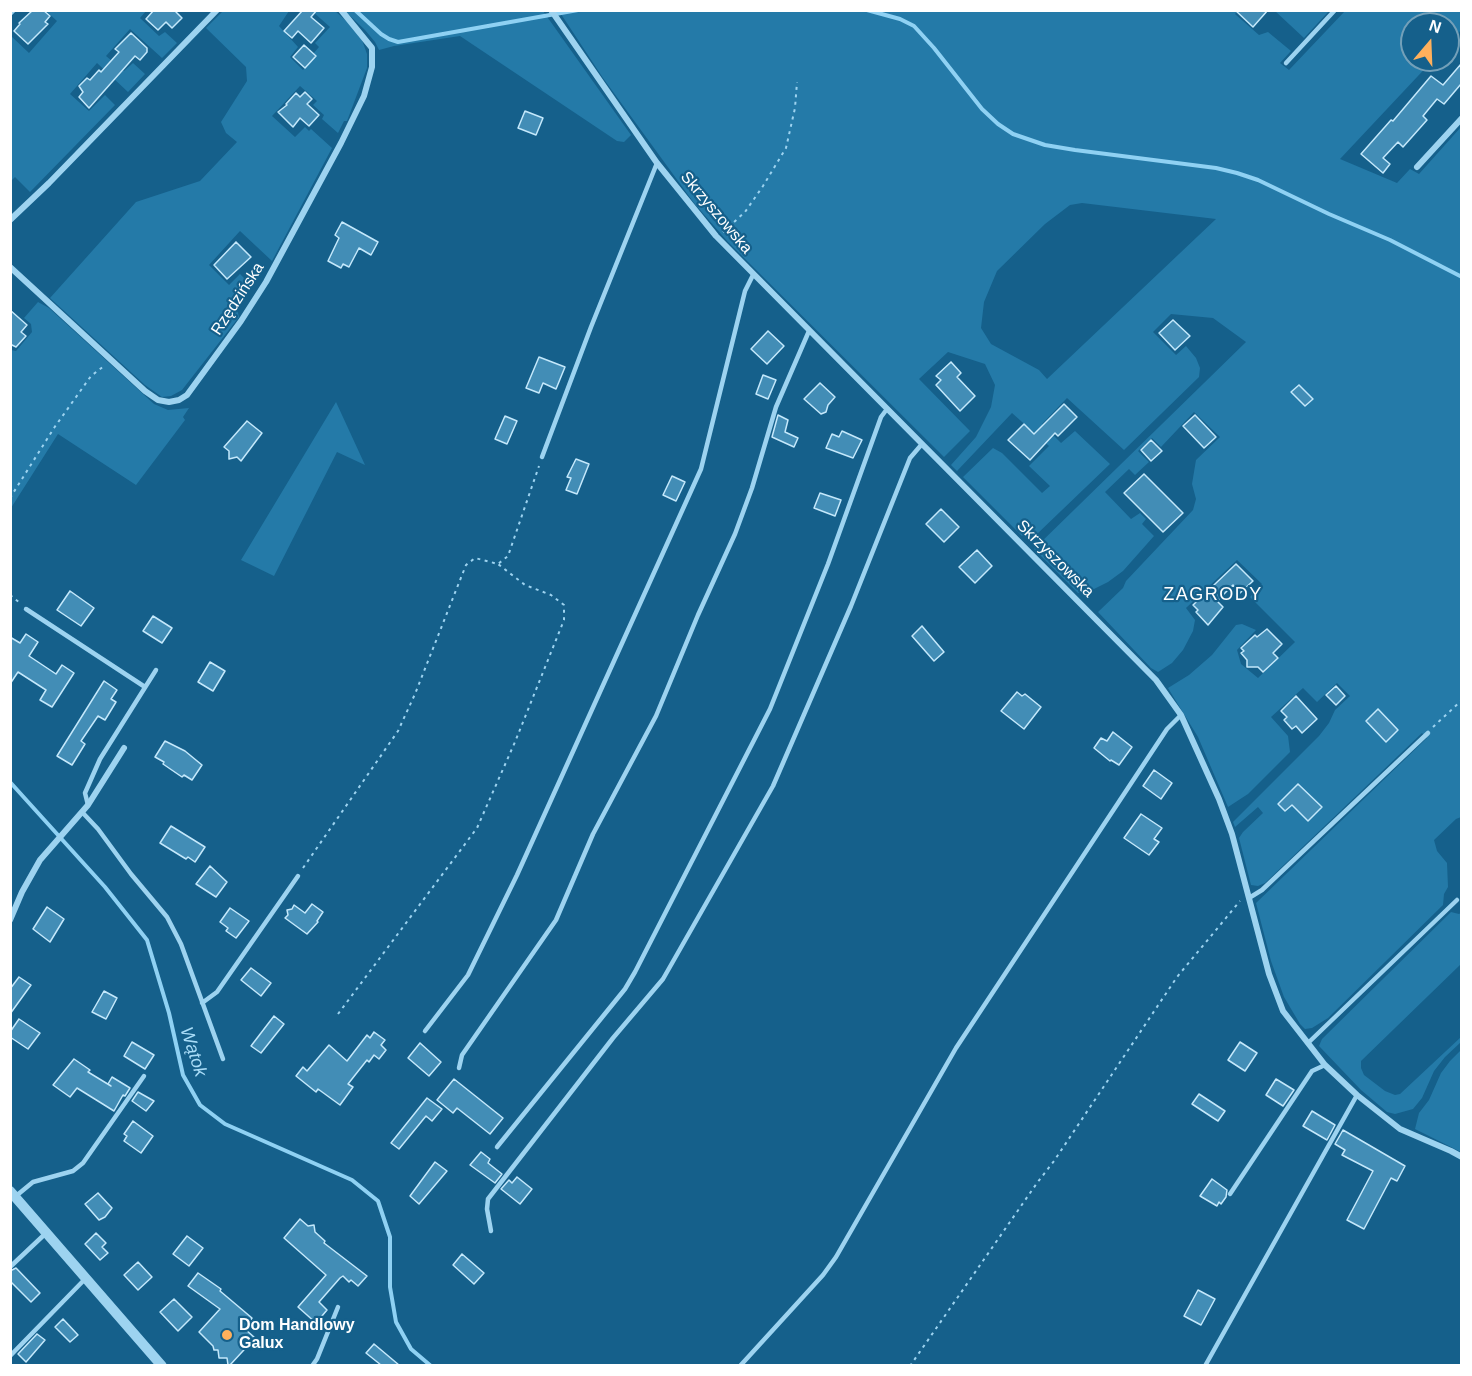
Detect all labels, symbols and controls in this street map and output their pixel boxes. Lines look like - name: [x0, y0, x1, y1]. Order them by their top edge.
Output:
- north arrow: [1400, 12, 1460, 72]
- text: N: [1427, 16, 1444, 36]
- street label: Skrzyszowska: [676, 168, 756, 258]
- street label: Rzędzińska: [207, 259, 269, 339]
- street label: Skrzyszowska: [1012, 516, 1098, 602]
- district label: ZAGRODY: [1163, 584, 1263, 606]
- water label: Wątok: [175, 1024, 211, 1080]
- place label: Dom Handlowy Galux: [239, 1316, 355, 1354]
- marker: Dom Handlowy Galux: [220, 1328, 234, 1342]

